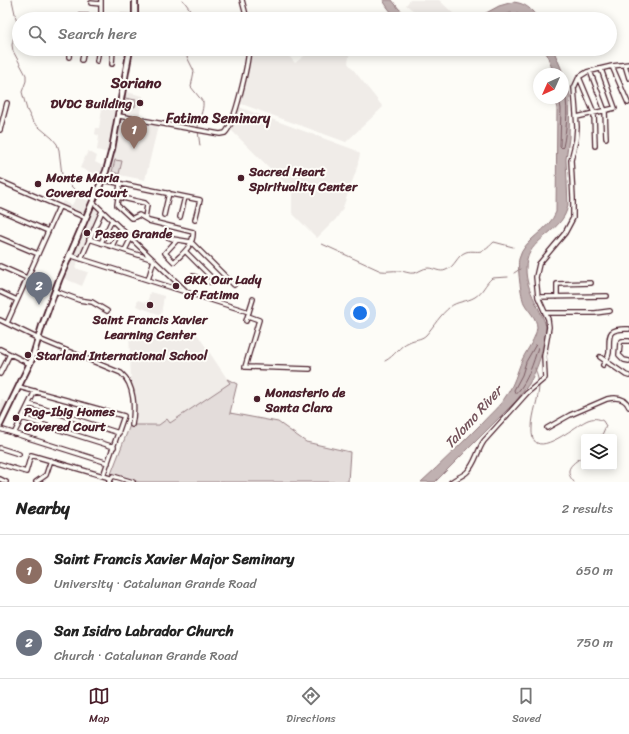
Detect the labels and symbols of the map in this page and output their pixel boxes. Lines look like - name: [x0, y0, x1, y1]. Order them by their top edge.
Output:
- north arrow: [533, 68, 569, 104]
- district label: Soriano: [110, 70, 162, 96]
- place label: DVDC Building: [51, 92, 132, 115]
- marker: DVDC Building: [135, 98, 145, 108]
- district label: Fatima Seminary: [165, 106, 271, 131]
- pin: 1: [121, 116, 147, 149]
- place label: Sacred Heart Spirituality Center: [248, 160, 359, 198]
- place label: Monte Maria Covered Court: [45, 166, 128, 204]
- marker: Sacred Heart Spirituality Center: [236, 173, 246, 183]
- marker: Monte Maria Covered Court: [33, 179, 43, 189]
- place label: Paseo Grande: [95, 222, 173, 245]
- marker: Paseo Grande: [82, 228, 92, 238]
- place label: GKK Our Lady of Fatima: [183, 268, 262, 306]
- pin: 2: [26, 272, 52, 305]
- marker: GKK Our Lady of Fatima: [171, 281, 181, 291]
- marker: Saint Francis Xavier Learning Center: [145, 300, 155, 310]
- your location: [350, 303, 370, 323]
- place label: Saint Francis Xavier Learning Center: [92, 308, 209, 346]
- place label: Starland International School: [35, 344, 209, 367]
- marker: Starland International School: [23, 350, 33, 360]
- water label: Talomo River: [438, 378, 511, 455]
- place label: Monasterio de Santa Clara: [264, 381, 346, 419]
- marker: Monasterio de Santa Clara: [252, 394, 262, 404]
- place label: Pag-Ibig Homes Covered Court: [23, 400, 116, 438]
- marker: Pag-Ibig Homes Covered Court: [11, 413, 21, 423]

